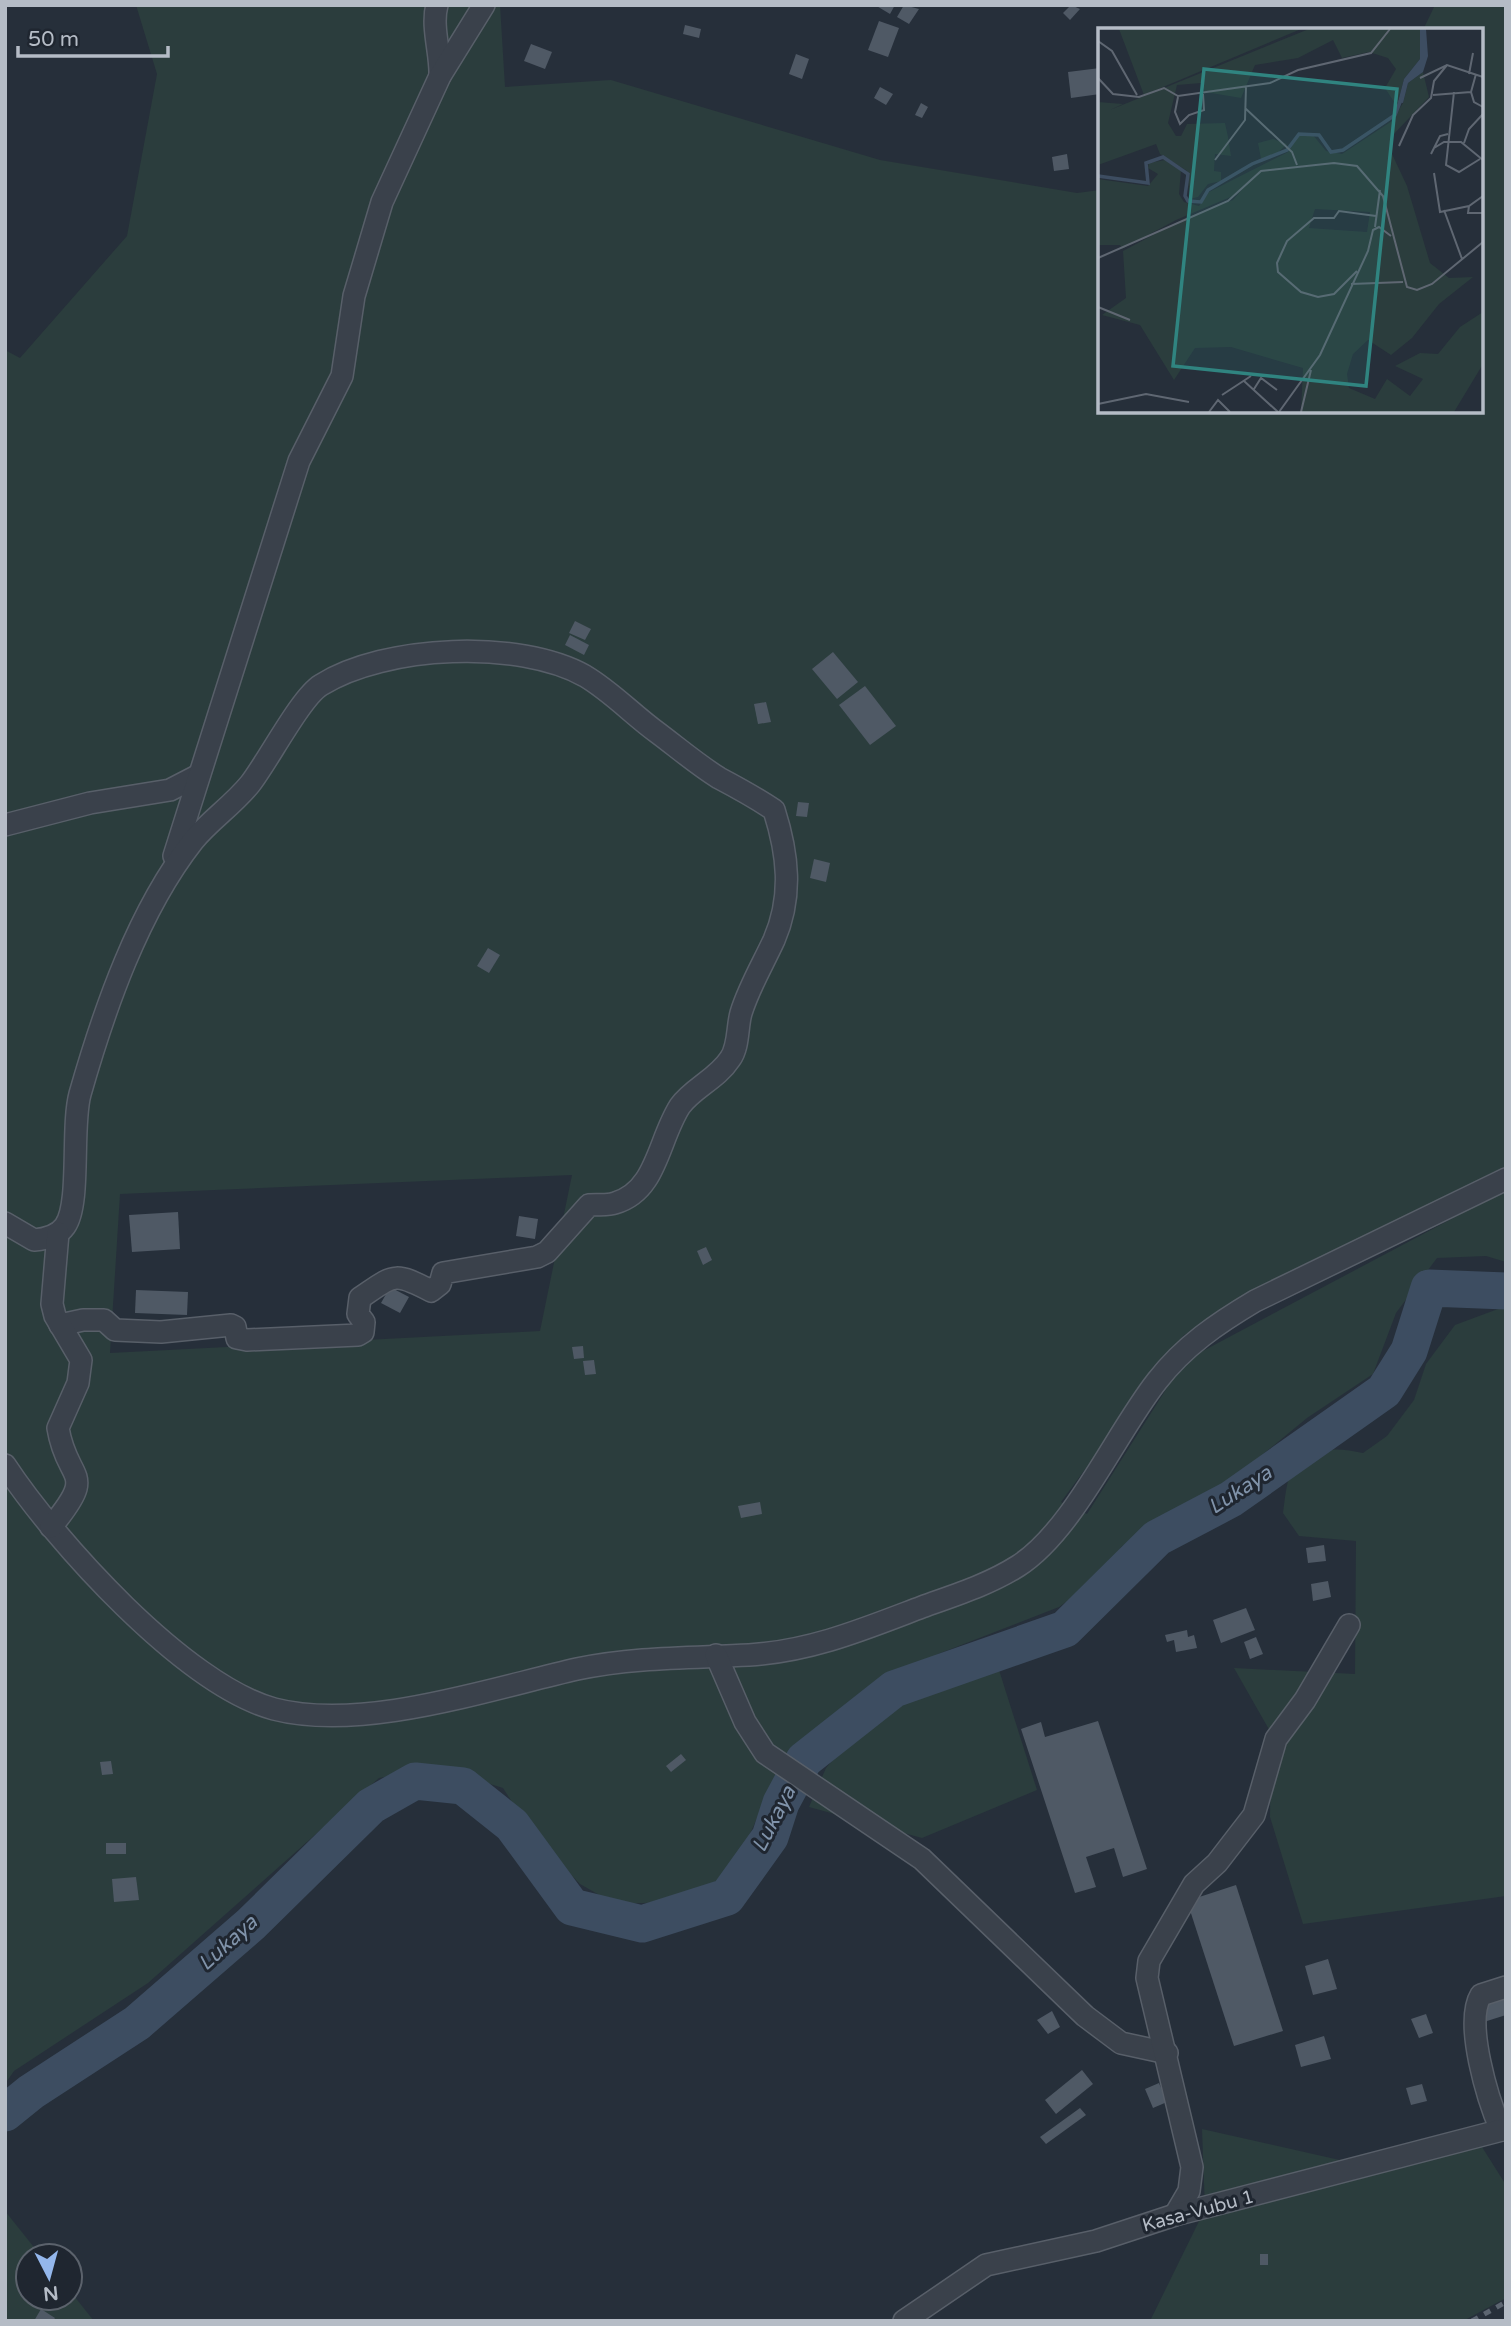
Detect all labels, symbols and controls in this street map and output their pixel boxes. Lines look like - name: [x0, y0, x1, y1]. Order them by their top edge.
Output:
- scale bar: [18, 14, 168, 58]
- text: 50 m: [28, 27, 79, 52]
- inset map: [1098, 28, 1483, 413]
- water label: Lukaya: [1204, 1460, 1277, 1520]
- water label: Lukaya: [747, 1781, 802, 1856]
- water label: Lukaya: [193, 1909, 264, 1976]
- street label: Kasa-Vubu 1: [1140, 2186, 1256, 2236]
- north arrow: [14, 2242, 84, 2312]
- text: N: [42, 2281, 59, 2305]

